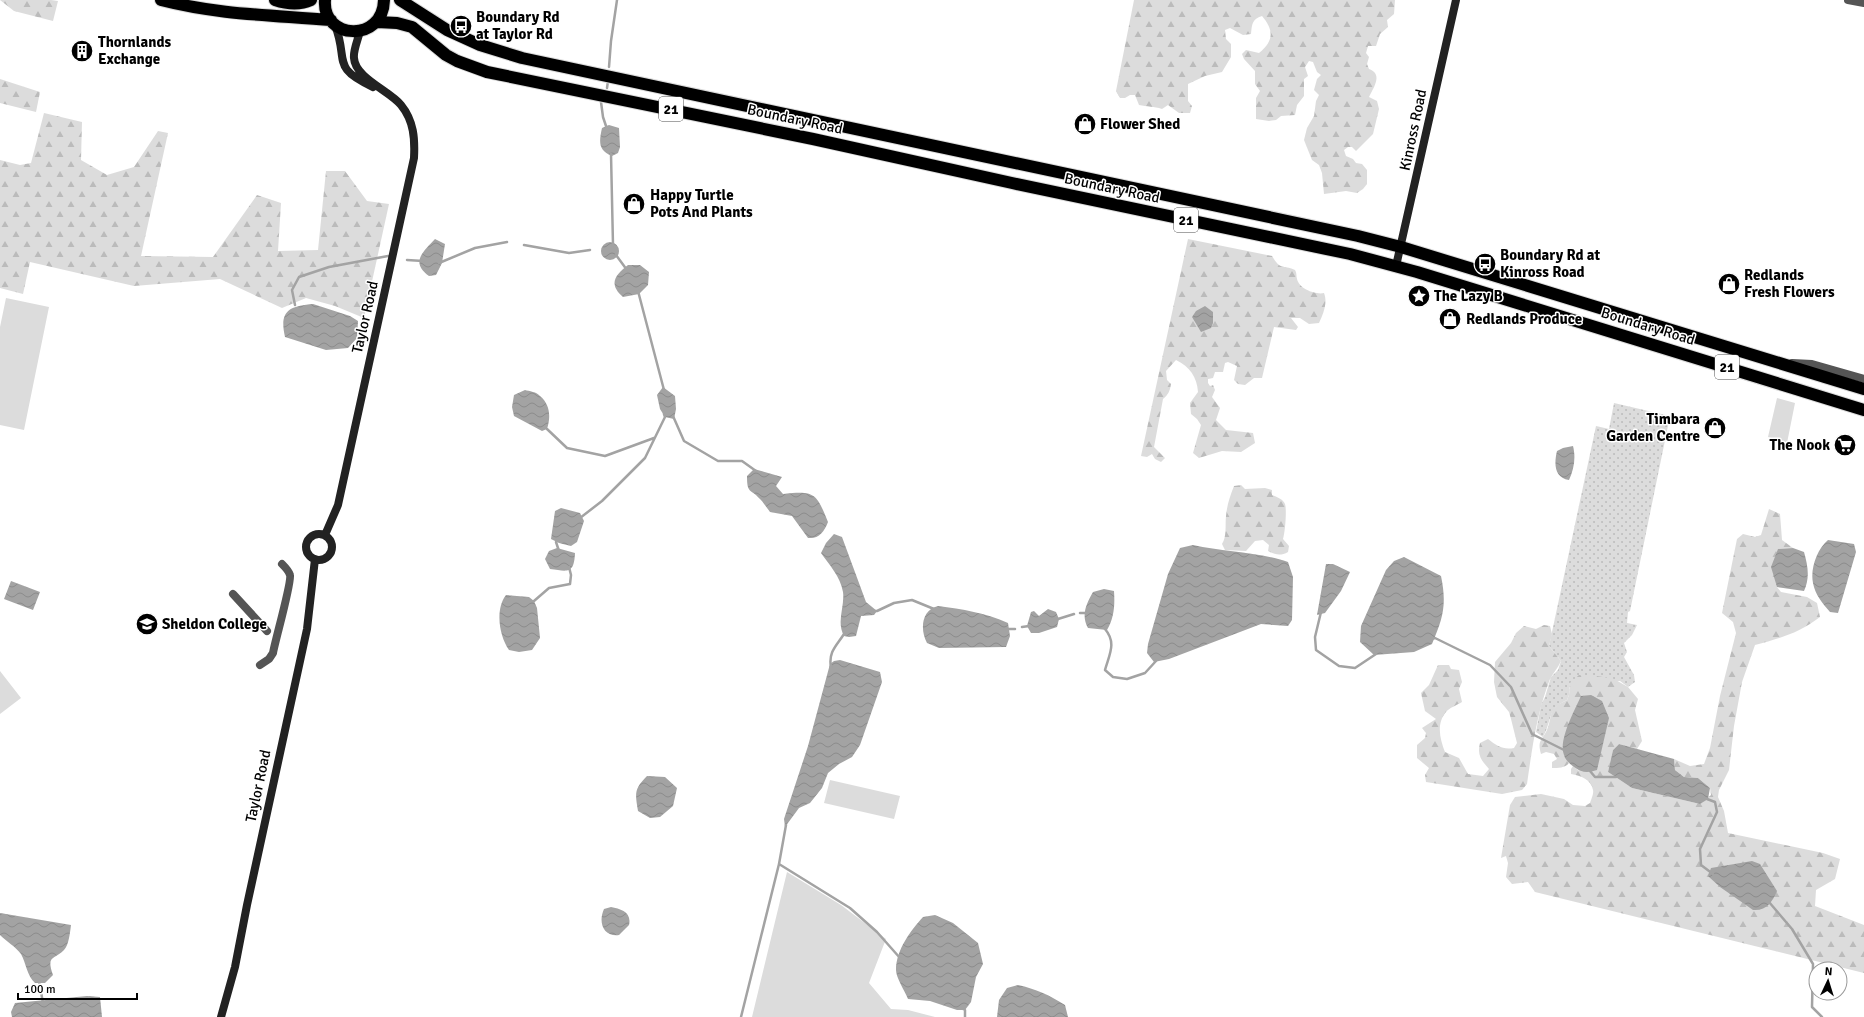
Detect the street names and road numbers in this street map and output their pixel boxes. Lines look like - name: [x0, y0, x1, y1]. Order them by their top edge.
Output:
- street label: Kinross Road: [1396, 88, 1430, 172]
- road number: 21: [659, 97, 683, 121]
- street label: Boundary Road: [746, 100, 844, 138]
- street label: Boundary Road: [1063, 169, 1161, 207]
- road number: 21: [1174, 208, 1198, 232]
- street label: Taylor Road: [348, 279, 382, 355]
- street label: Boundary Road: [1599, 303, 1697, 349]
- road number: 21: [1715, 355, 1739, 379]
- street label: Taylor Road: [242, 748, 274, 824]

